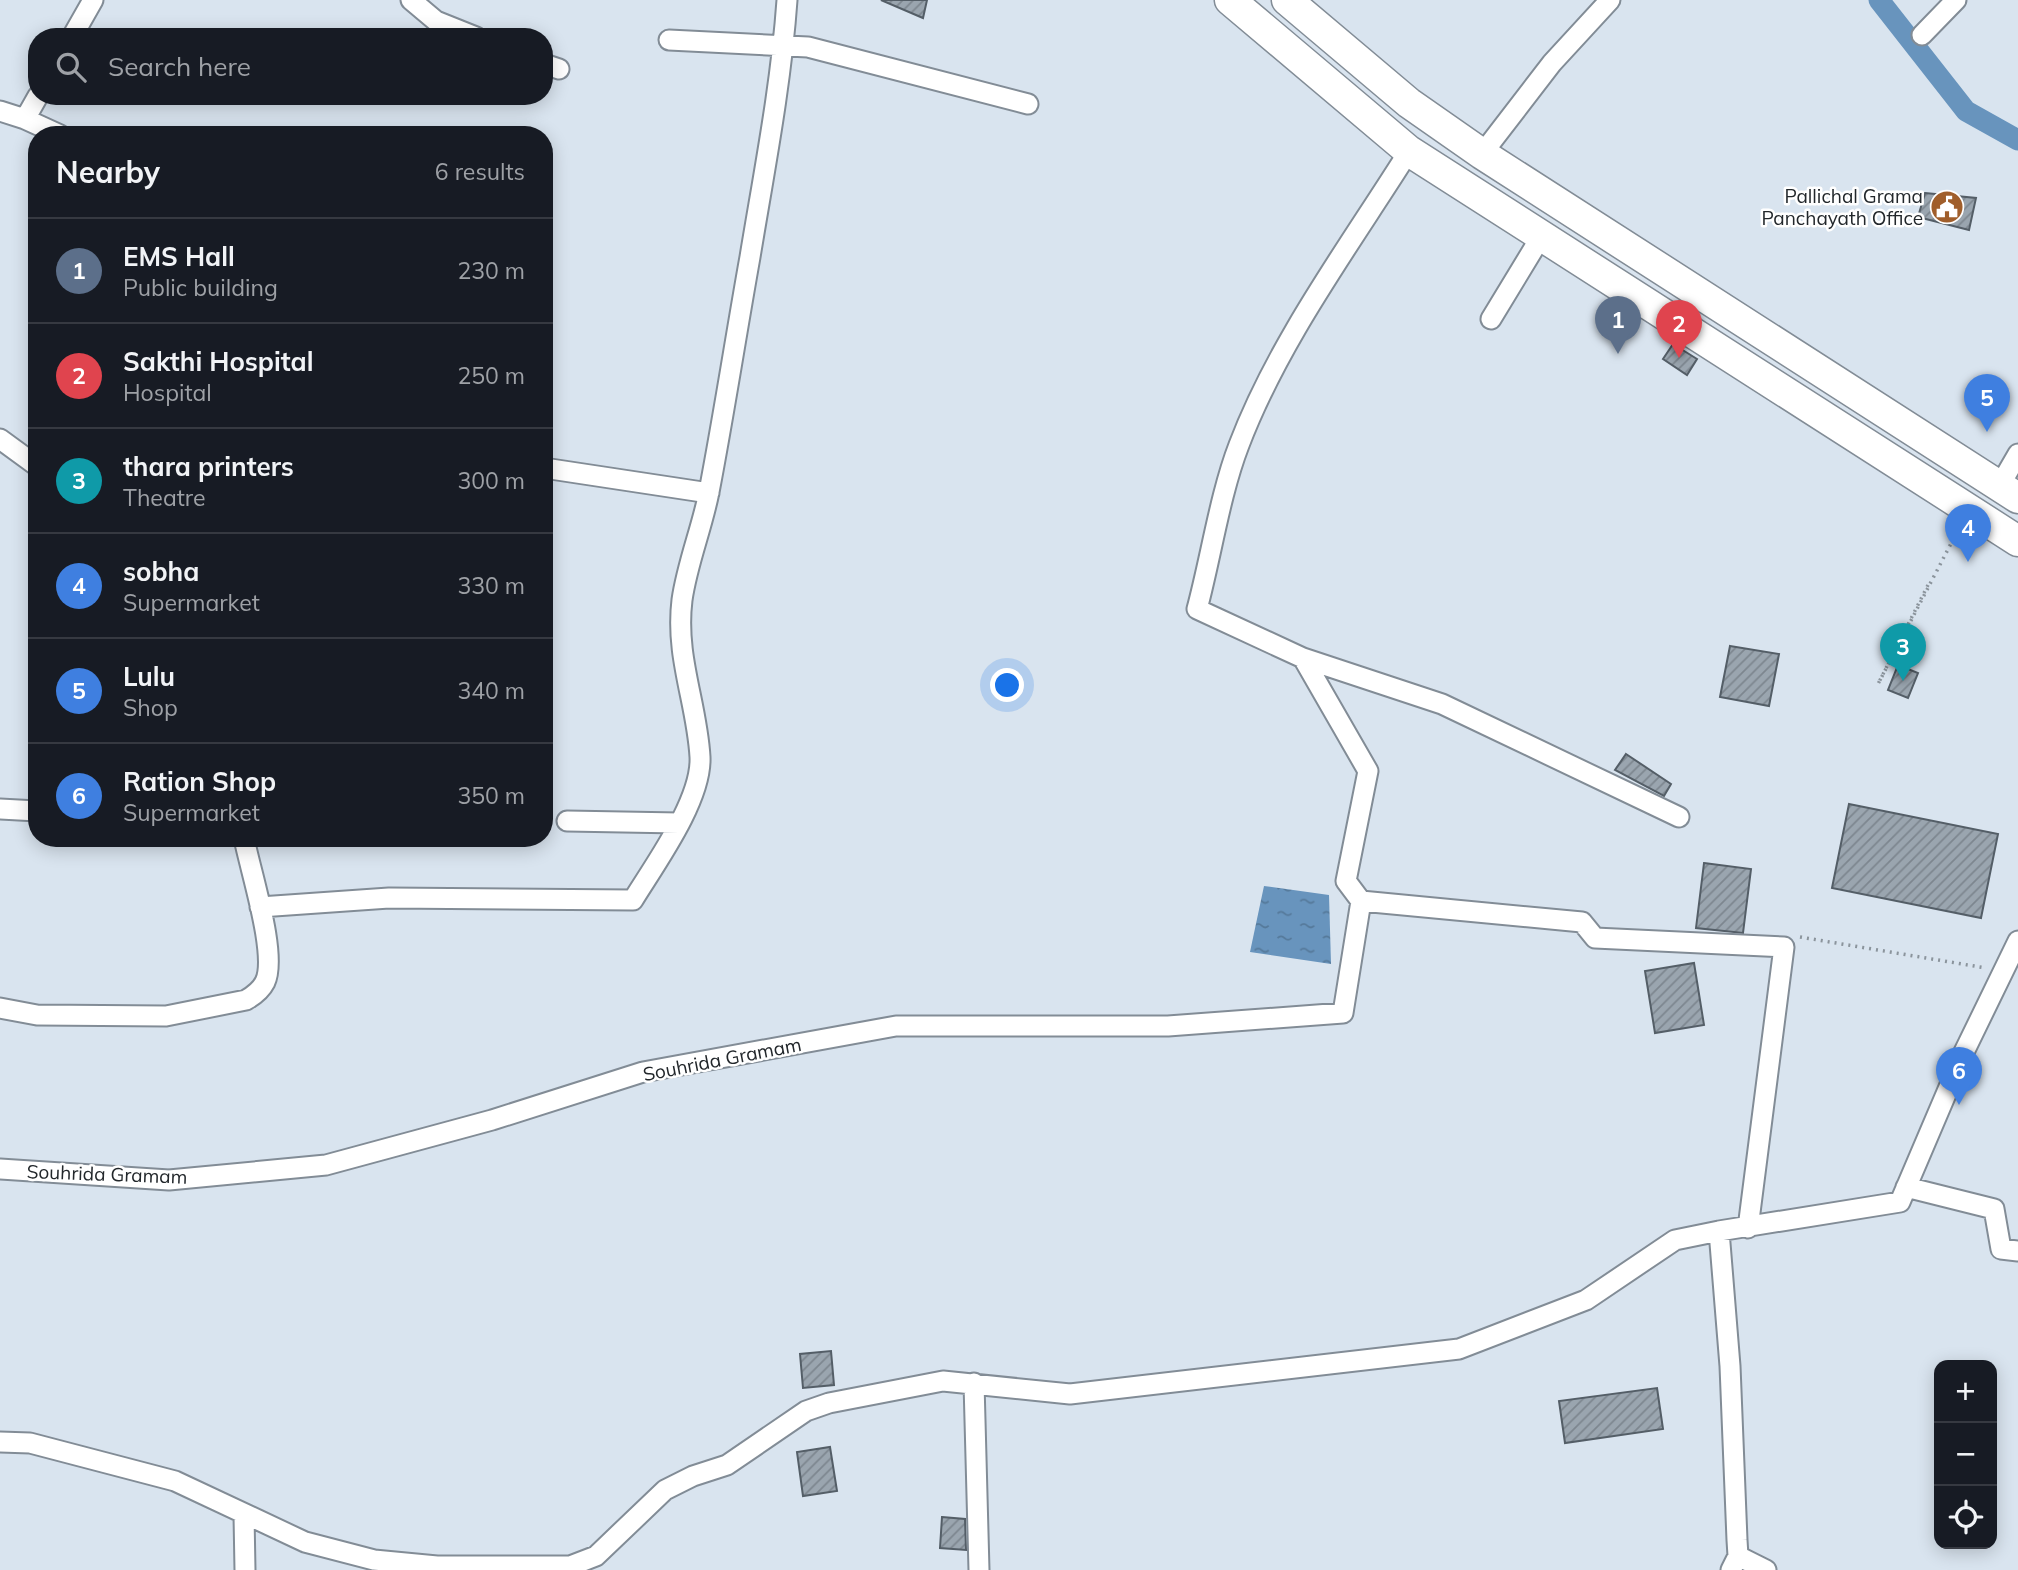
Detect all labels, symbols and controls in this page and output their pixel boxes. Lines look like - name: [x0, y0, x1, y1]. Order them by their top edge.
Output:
- search box: [28, 28, 553, 105]
- icon: search: [52, 48, 90, 86]
- text: Search here: [108, 50, 251, 83]
- text: Nearby: [56, 153, 160, 191]
- text: 6 results: [435, 157, 525, 186]
- place label: Pallichal Grama Panchayath Office: [1761, 184, 1923, 230]
- public building icon: Pallichal Grama Panchayath Office: [1928, 188, 1966, 226]
- text: EMS Hall: [123, 240, 235, 273]
- text: 1: [72, 256, 86, 285]
- text: 230 m: [457, 256, 525, 285]
- text: Public building: [123, 273, 278, 302]
- pin: 1: [1595, 296, 1641, 354]
- pin: 2: [1656, 300, 1702, 358]
- text: Sakthi Hospital: [123, 345, 314, 378]
- text: 2: [72, 361, 86, 390]
- text: 250 m: [457, 361, 525, 390]
- pin: 5: [1964, 374, 2010, 432]
- text: Hospital: [123, 378, 212, 407]
- text: thara printers: [123, 450, 294, 483]
- text: 3: [72, 466, 86, 495]
- text: 300 m: [457, 466, 525, 495]
- text: Theatre: [123, 483, 205, 512]
- pin: 4: [1945, 504, 1991, 562]
- text: sobha: [123, 555, 199, 588]
- text: 4: [72, 571, 86, 600]
- text: 330 m: [457, 571, 525, 600]
- text: Supermarket: [123, 588, 260, 617]
- pin: 3: [1880, 623, 1926, 681]
- text: Lulu: [123, 660, 175, 693]
- your location: [990, 668, 1024, 702]
- text: 5: [72, 676, 86, 705]
- text: 340 m: [457, 676, 525, 705]
- text: Shop: [123, 693, 178, 722]
- text: Ration Shop: [123, 765, 276, 798]
- text: 6: [72, 781, 86, 810]
- text: 350 m: [457, 781, 525, 810]
- text: Supermarket: [123, 798, 260, 827]
- street label: Souhrida Gramam: [641, 1032, 803, 1086]
- pin: 6: [1936, 1047, 1982, 1105]
- street label: Souhrida Gramam: [26, 1159, 188, 1189]
- map controls: [1934, 1360, 1997, 1549]
- button: +: [1934, 1360, 1997, 1423]
- button: −: [1934, 1423, 1997, 1486]
- button: locate: [1934, 1486, 1997, 1549]

